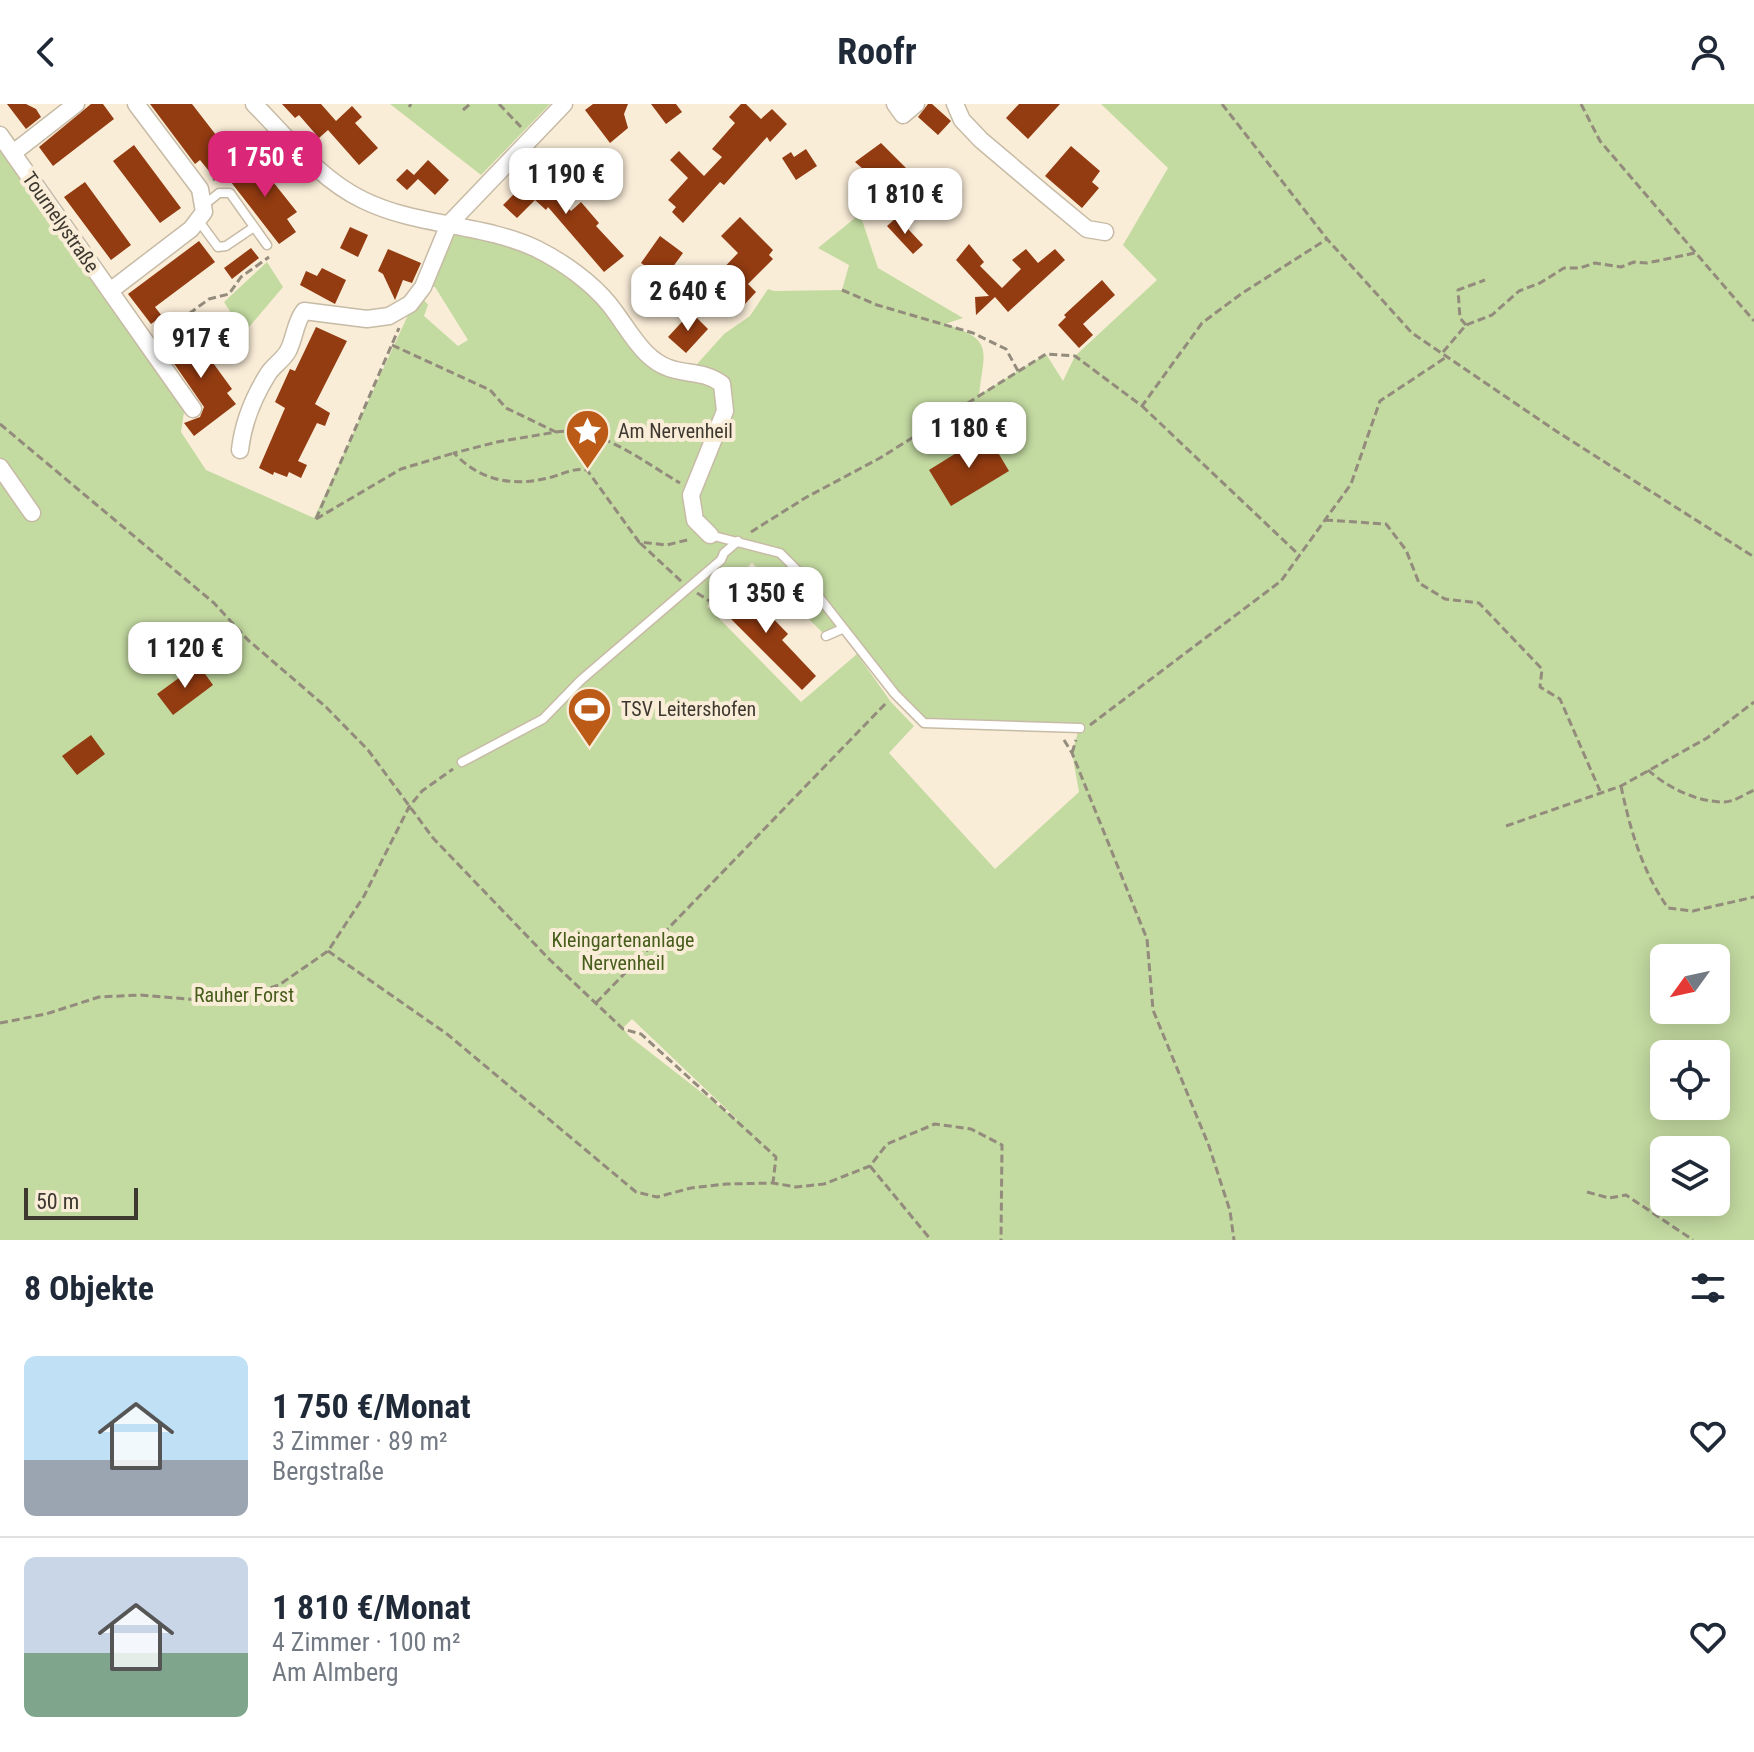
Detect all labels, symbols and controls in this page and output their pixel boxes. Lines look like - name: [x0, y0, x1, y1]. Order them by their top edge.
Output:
- icon: back: [24, 30, 68, 74]
- icon: person: [1686, 30, 1730, 74]
- text: Roofr: [837, 31, 917, 73]
- pin: 1 750 €: [191, 131, 339, 199]
- text: 1 750 €: [226, 142, 304, 172]
- pin: 1 190 €: [492, 148, 640, 216]
- text: 1 190 €: [527, 159, 605, 189]
- street label: Tournelystraße: [18, 167, 104, 277]
- pin: 1 810 €: [831, 168, 979, 236]
- text: 1 810 €: [866, 179, 944, 209]
- pin: 2 640 €: [614, 265, 762, 333]
- text: 2 640 €: [649, 276, 727, 306]
- pin: 917 €: [145, 312, 257, 380]
- text: 917 €: [172, 323, 230, 353]
- pin: 1 180 €: [895, 402, 1043, 470]
- place icon: Am Nervenheil: [563, 407, 611, 470]
- text: 1 180 €: [930, 413, 1008, 443]
- place label: Am Nervenheil: [618, 419, 733, 443]
- pin: 1 350 €: [692, 567, 840, 635]
- text: 1 350 €: [727, 578, 805, 608]
- pin: 1 120 €: [111, 622, 259, 690]
- text: 1 120 €: [146, 633, 224, 663]
- sports icon: TSV Leitershofen: [566, 685, 614, 748]
- place label: TSV Leitershofen: [621, 697, 756, 721]
- park label: Kleingartenanlage Nervenheil: [552, 928, 694, 975]
- north arrow: [1650, 944, 1730, 1024]
- map controls: [1650, 944, 1730, 1216]
- park label: Rauher Forst: [194, 983, 294, 1007]
- button: locate: [1650, 1040, 1730, 1120]
- button: layers: [1650, 1136, 1730, 1216]
- scale bar: [24, 1184, 138, 1220]
- text: 50 m: [36, 1189, 79, 1214]
- icon: filters: [1686, 1266, 1730, 1310]
- text: 8 Objekte: [24, 1268, 154, 1308]
- text: 1 750 €/Monat: [272, 1386, 471, 1426]
- icon: home: [88, 1388, 184, 1484]
- icon: heart: [1686, 1414, 1730, 1458]
- text: 3 Zimmer · 89 m²: [272, 1426, 448, 1456]
- text: Bergstraße: [272, 1456, 384, 1486]
- text: 1 810 €/Monat: [272, 1587, 471, 1627]
- icon: home: [88, 1589, 184, 1685]
- icon: heart: [1686, 1615, 1730, 1659]
- text: 4 Zimmer · 100 m²: [272, 1627, 461, 1657]
- text: Am Almberg: [272, 1657, 399, 1687]

